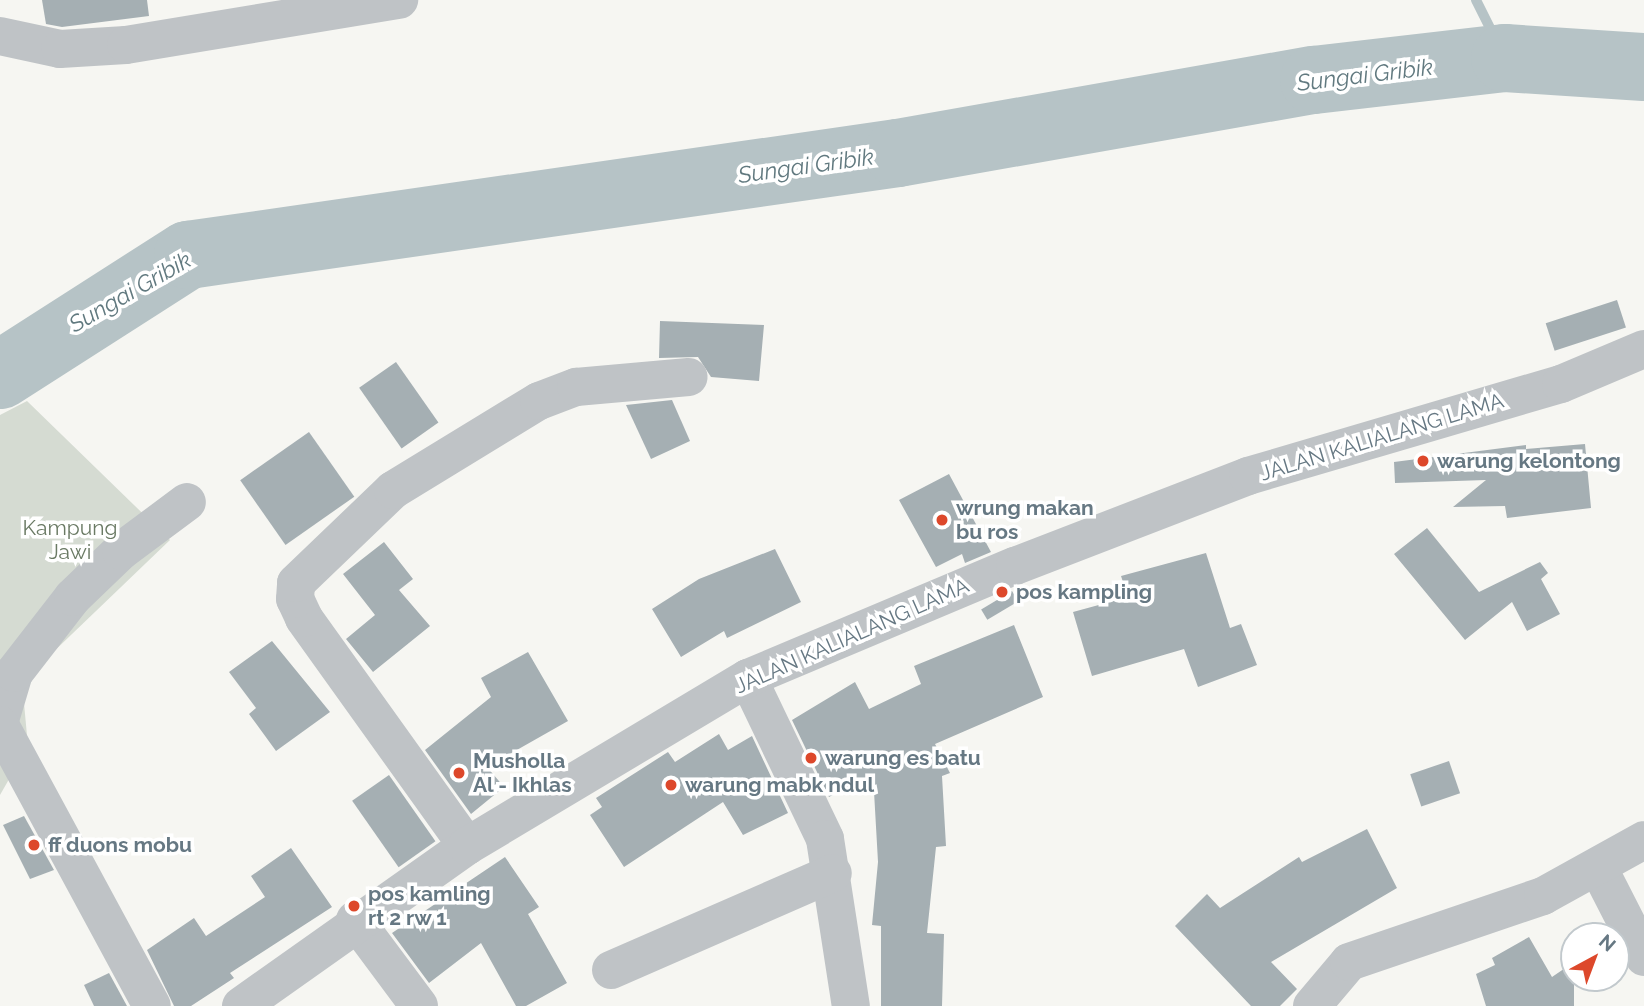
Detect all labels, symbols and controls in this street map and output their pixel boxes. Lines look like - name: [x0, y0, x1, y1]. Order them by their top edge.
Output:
- water label: Sungai Gribik: [1295, 53, 1435, 97]
- water label: Sungai Gribik: [736, 143, 876, 189]
- water label: Sungai Gribik: [64, 246, 196, 338]
- street label: JALAN KALIALANG LAMA: [1257, 388, 1507, 486]
- place label: warung kelontong: [1437, 448, 1621, 474]
- marker: warung kelontong: [1415, 453, 1431, 469]
- place label: wrung makan bu ros: [956, 495, 1094, 545]
- marker: wrung makan bu ros: [934, 512, 950, 528]
- park label: Kampung Jawi: [23, 515, 117, 565]
- street label: JALAN KALIALANG LAMA: [731, 573, 973, 699]
- place label: pos kampling: [1016, 579, 1152, 605]
- marker: pos kampling: [994, 584, 1010, 600]
- place label: warung es batu: [825, 745, 981, 771]
- place label: Musholla Al - Ikhlas: [473, 748, 572, 798]
- marker: warung es batu: [803, 750, 819, 766]
- marker: Musholla Al - Ikhlas: [451, 765, 467, 781]
- place label: warung mabk ndul: [685, 772, 874, 798]
- marker: warung mabk ndul: [663, 777, 679, 793]
- place label: ff duons mobu: [48, 832, 192, 858]
- marker: ff duons mobu: [26, 837, 42, 853]
- place label: pos kamling rt 2 rw 1: [368, 881, 491, 931]
- marker: pos kamling rt 2 rw 1: [346, 898, 362, 914]
- north arrow: [1560, 922, 1630, 992]
- text: N: [1595, 930, 1620, 956]

